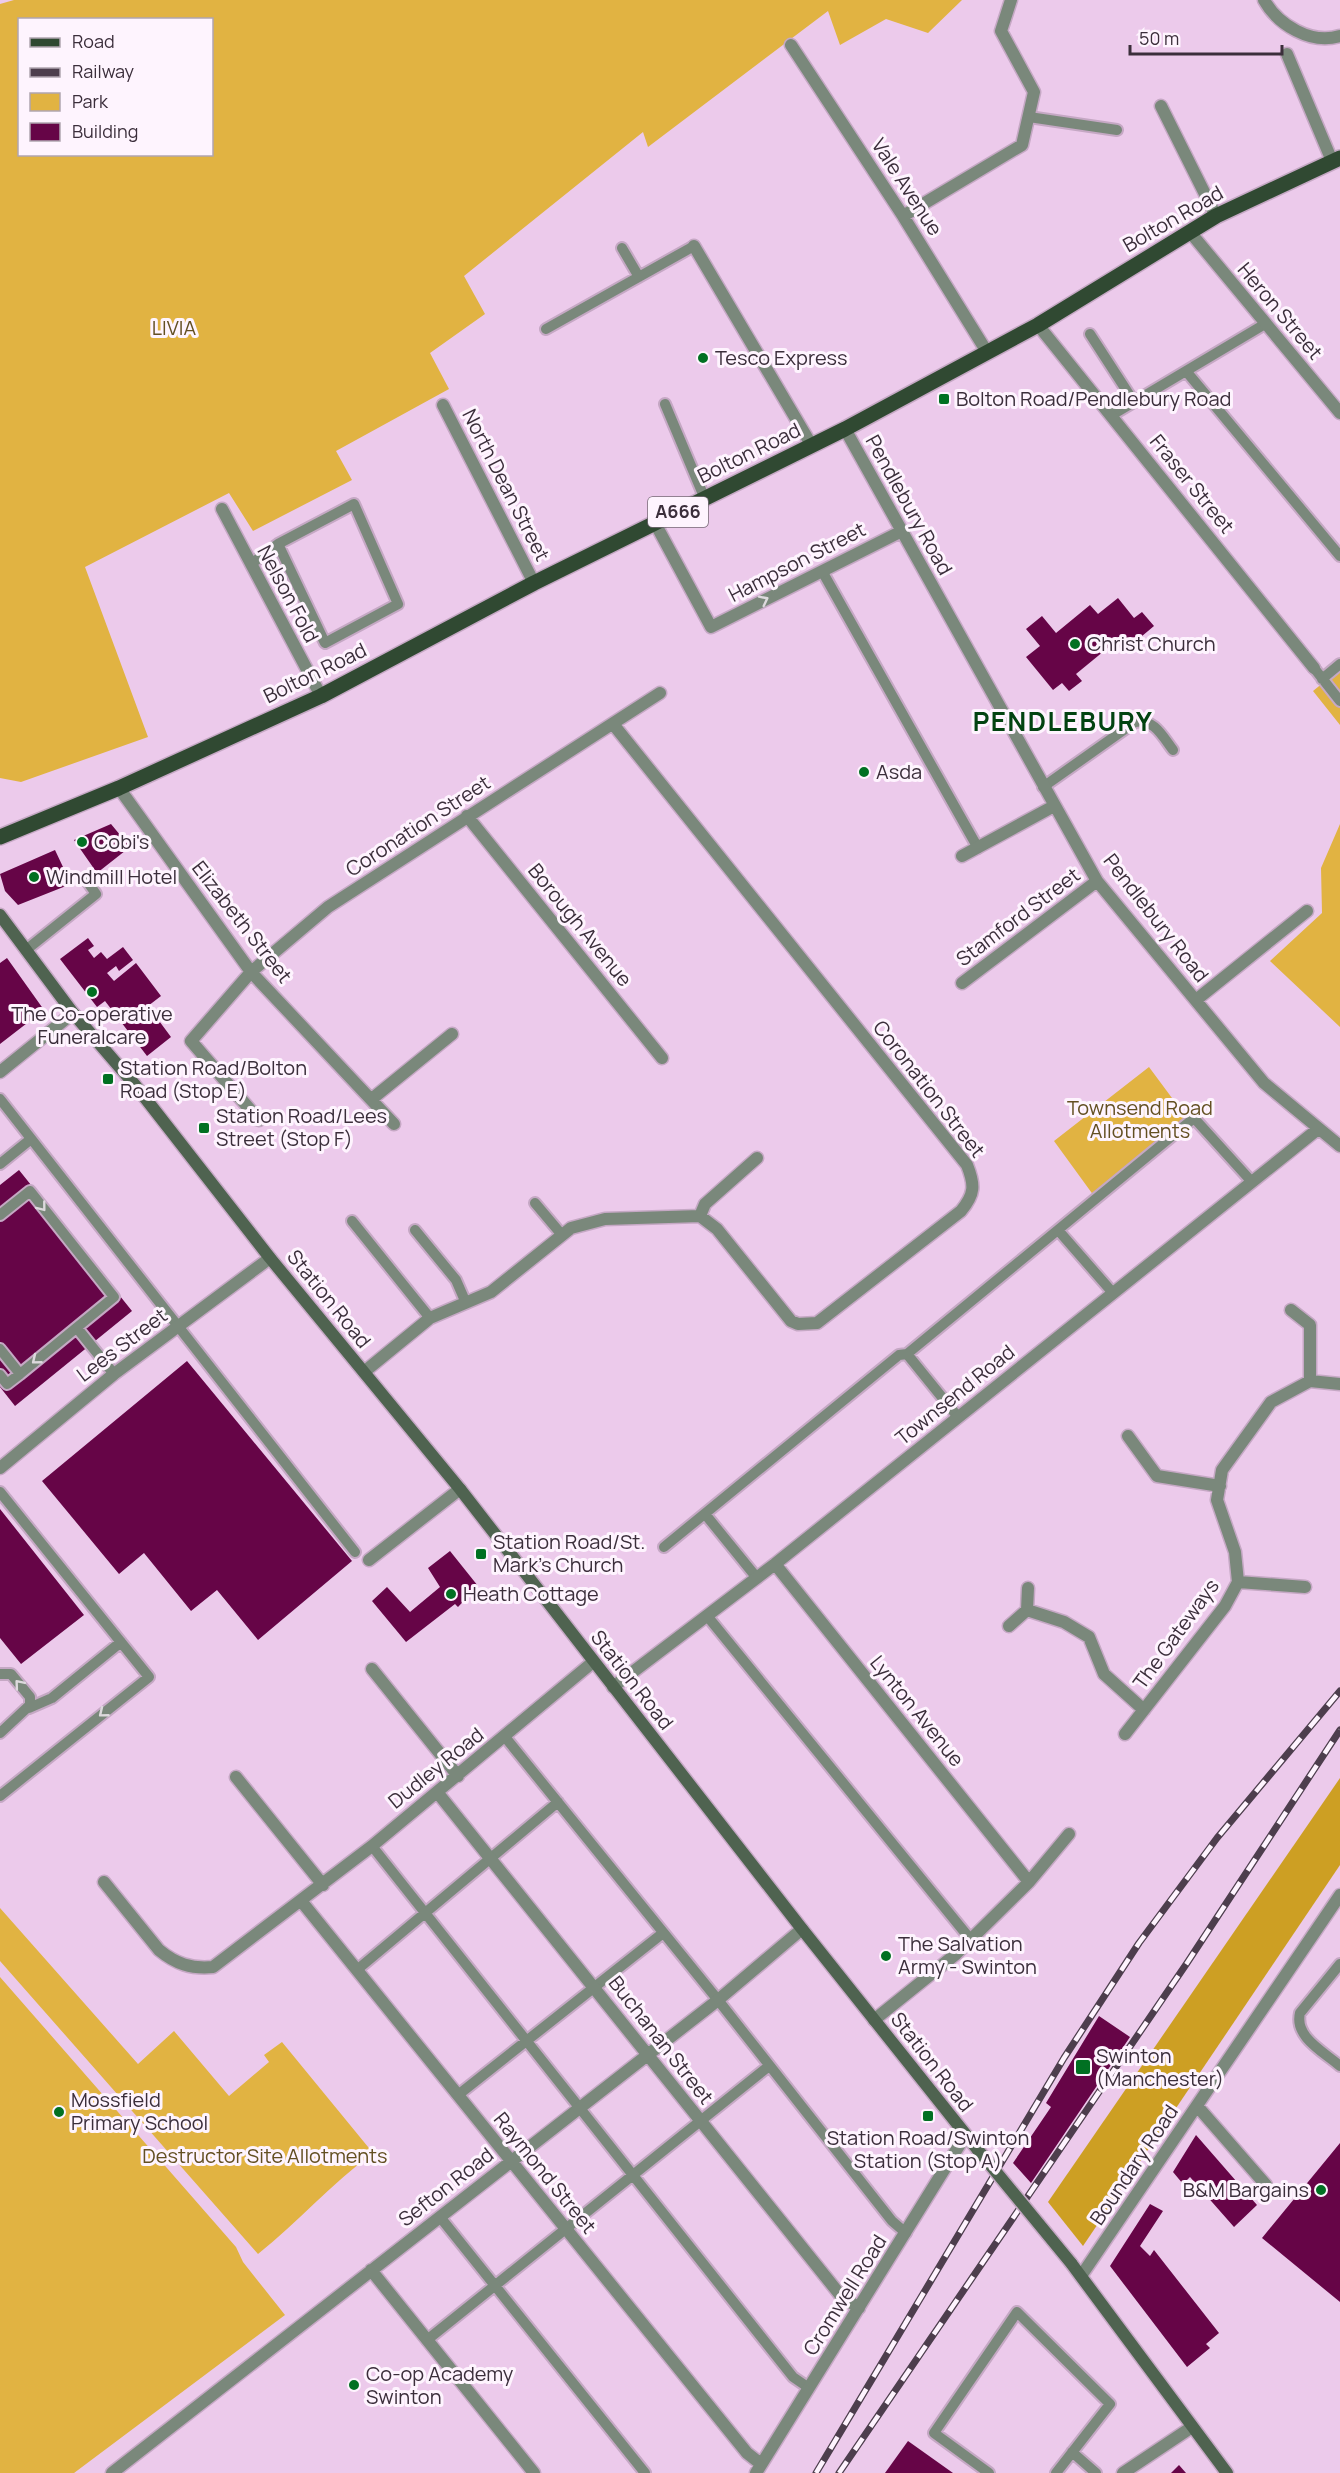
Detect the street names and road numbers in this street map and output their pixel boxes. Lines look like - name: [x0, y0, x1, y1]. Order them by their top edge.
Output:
- street label: Vale Avenue: [866, 133, 949, 241]
- street label: Bolton Road: [1118, 179, 1228, 258]
- street label: Heron Street: [1232, 256, 1329, 365]
- street label: North Dean Street: [456, 404, 556, 565]
- street label: Bolton Road: [693, 416, 805, 489]
- street label: Fraser Street: [1144, 429, 1241, 539]
- street label: Pendlebury Road: [860, 430, 959, 580]
- road number: A666: [648, 497, 708, 527]
- street label: Hampson Street: [724, 515, 870, 608]
- street label: Nelson Fold: [252, 540, 325, 647]
- street label: Bolton Road: [259, 636, 371, 709]
- street label: Coronation Street: [340, 769, 495, 882]
- street label: Pendlebury Road: [1098, 848, 1215, 988]
- street label: Elizabeth Street: [186, 855, 299, 988]
- street label: Borough Avenue: [522, 858, 638, 992]
- street label: Stamford Street: [950, 861, 1085, 972]
- street label: Coronation Street: [867, 1015, 991, 1163]
- street label: Station Road: [281, 1244, 377, 1354]
- street label: Lees Street: [71, 1302, 172, 1388]
- street label: Townsend Road: [889, 1338, 1020, 1451]
- street label: The Gateways: [1126, 1573, 1225, 1694]
- street label: Station Road: [585, 1624, 680, 1735]
- street label: Lynton Avenue: [864, 1650, 970, 1772]
- street label: Dudley Road: [382, 1721, 489, 1814]
- street label: Buchanan Street: [603, 1970, 720, 2109]
- street label: Station Road: [885, 2006, 980, 2117]
- street label: Boundary Road: [1083, 2099, 1184, 2230]
- street label: Raymond Street: [488, 2106, 603, 2239]
- street label: Sefton Road: [393, 2141, 499, 2232]
- street label: Cromwell Road: [797, 2229, 892, 2360]

